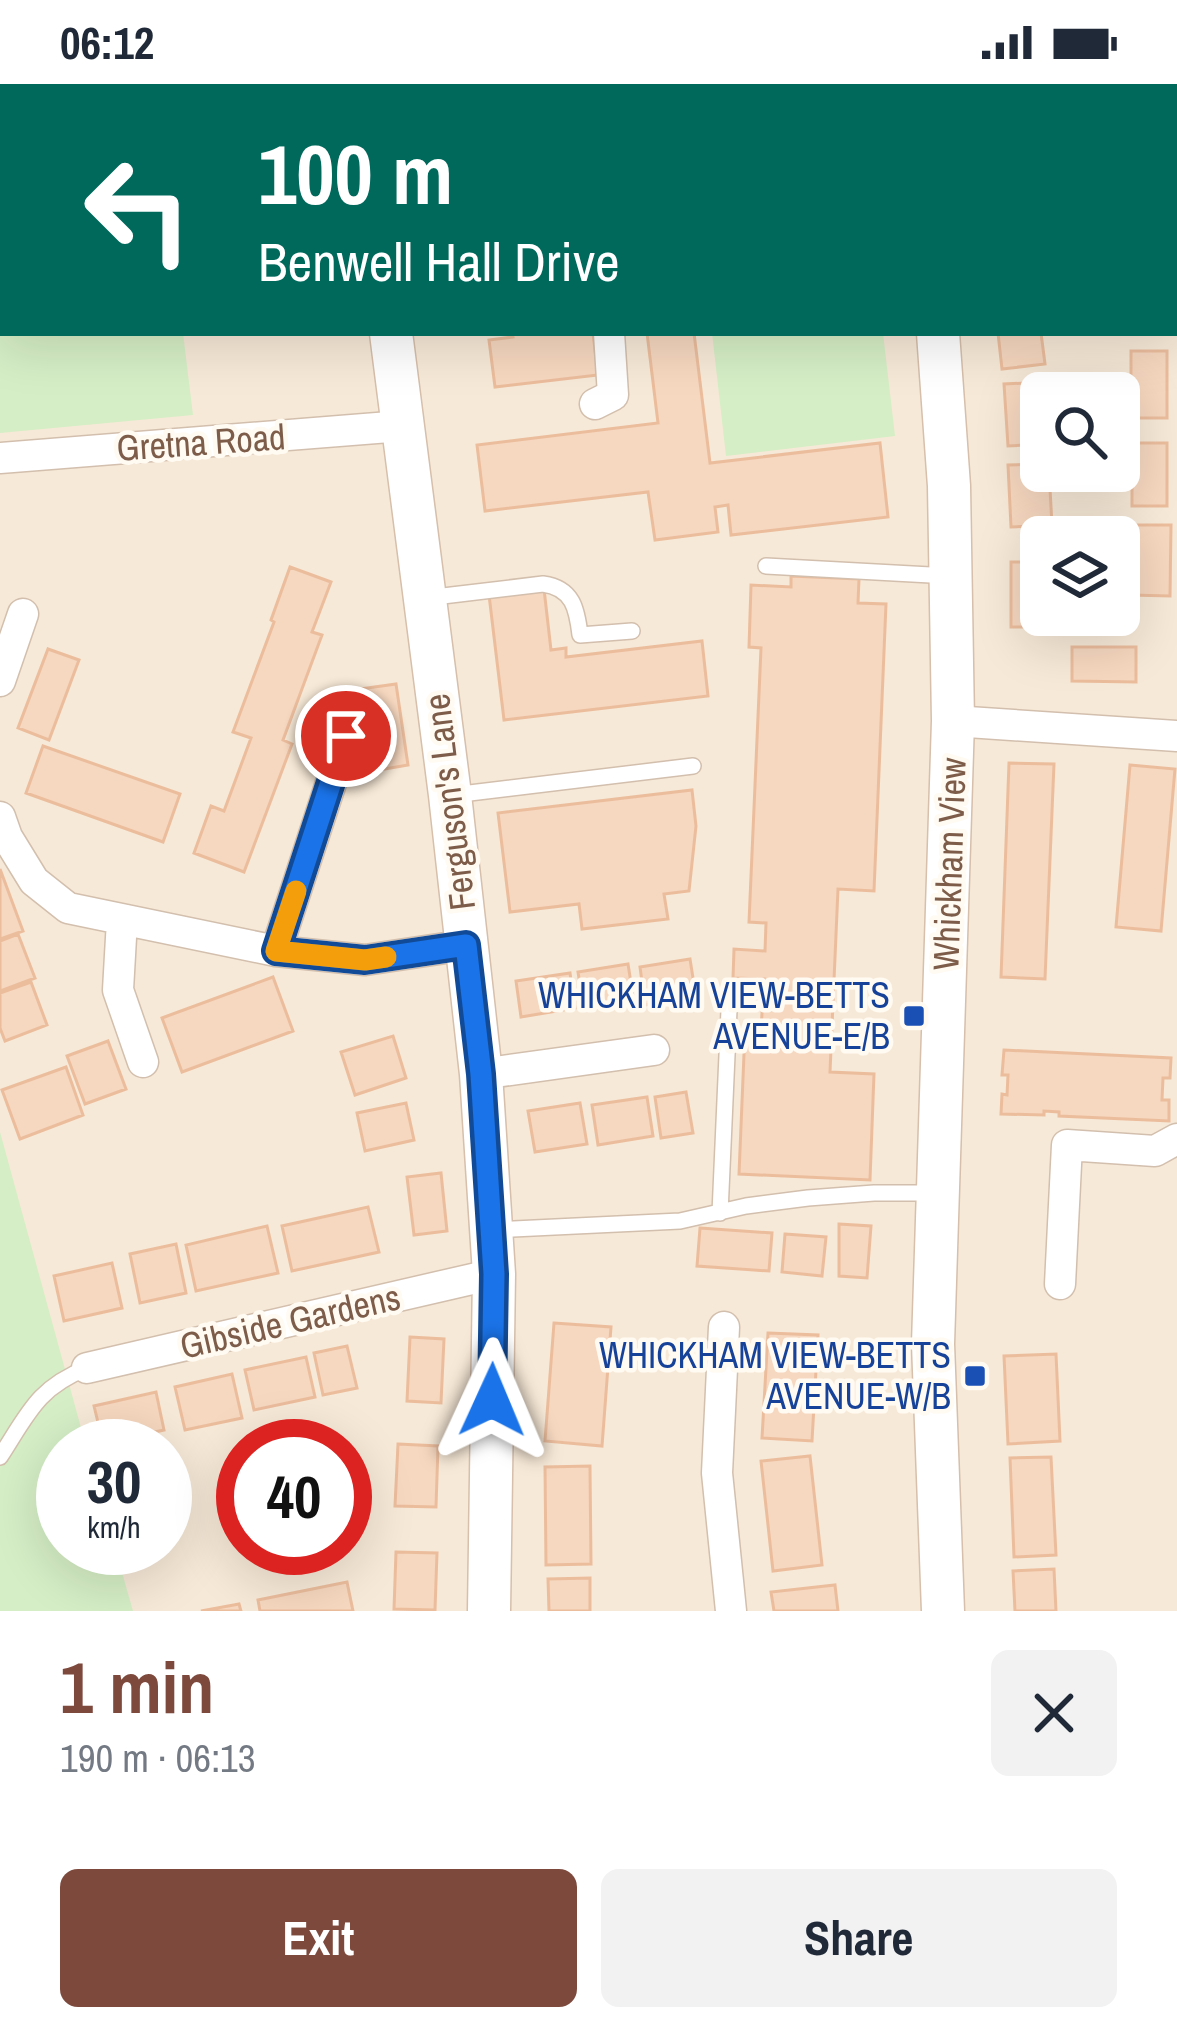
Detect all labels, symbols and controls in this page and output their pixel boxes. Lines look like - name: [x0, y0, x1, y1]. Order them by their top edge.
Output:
- text: 06:12: [60, 12, 154, 73]
- text: 100 m: [258, 117, 453, 230]
- icon: left: [60, 132, 216, 288]
- text: Benwell Hall Drive: [258, 225, 620, 298]
- map controls: [1020, 372, 1140, 636]
- button: search: [1020, 372, 1140, 492]
- street label: Gretna Road: [115, 412, 287, 472]
- button: layers: [1020, 516, 1140, 636]
- pin: [295, 685, 397, 787]
- street label: Ferguson's Lane: [412, 691, 486, 913]
- icon: arrive: [313, 703, 379, 769]
- street label: Whickham View: [921, 756, 977, 971]
- place label: WHICKHAM VIEW-BETTS AVENUE-E/B: [538, 971, 890, 1060]
- marker: WHICKHAM VIEW-BETTS AVENUE-E/B: [901, 1003, 927, 1029]
- street label: Gibside Gardens: [175, 1272, 405, 1370]
- place label: WHICKHAM VIEW-BETTS AVENUE-W/B: [599, 1331, 951, 1420]
- position arrow: [429, 1337, 555, 1463]
- marker: WHICKHAM VIEW-BETTS AVENUE-W/B: [962, 1363, 988, 1389]
- speed limit sign: 40: [216, 1419, 372, 1575]
- text: 30: [87, 1441, 141, 1522]
- text: km/h: [87, 1507, 141, 1547]
- text: 1 min: [60, 1638, 214, 1735]
- button: close: [991, 1650, 1117, 1776]
- text: 190 m · 06:13: [60, 1732, 256, 1784]
- button: Exit: [60, 1869, 577, 2007]
- button: Share: [601, 1869, 1117, 2007]

